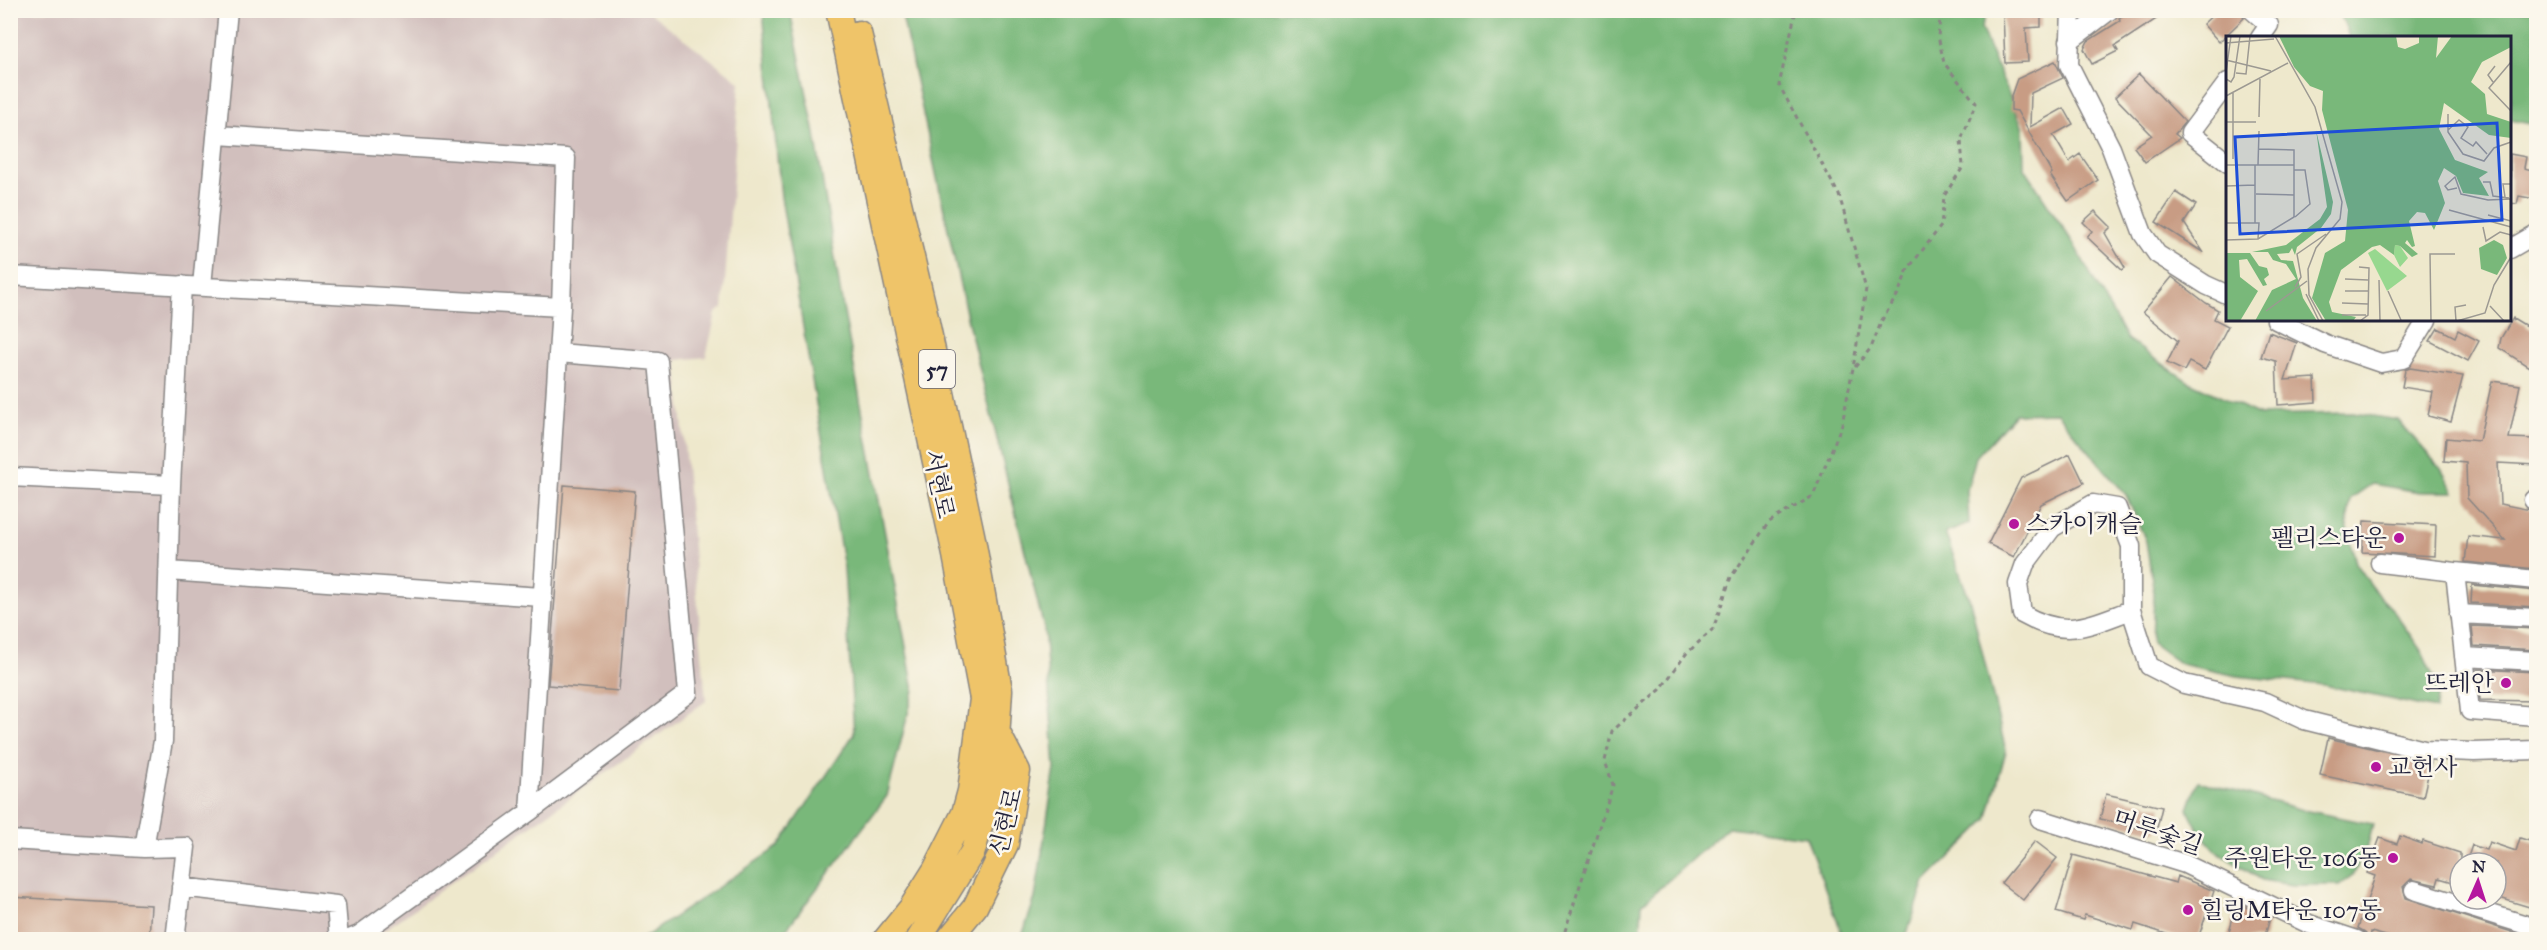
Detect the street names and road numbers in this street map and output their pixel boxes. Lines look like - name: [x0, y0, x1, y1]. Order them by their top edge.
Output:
- road number: 57: [919, 350, 955, 388]
- street label: 서현로: [917, 447, 961, 521]
- street label: 신현로: [983, 785, 1029, 859]
- street label: 머루숯길: [2109, 803, 2207, 861]

